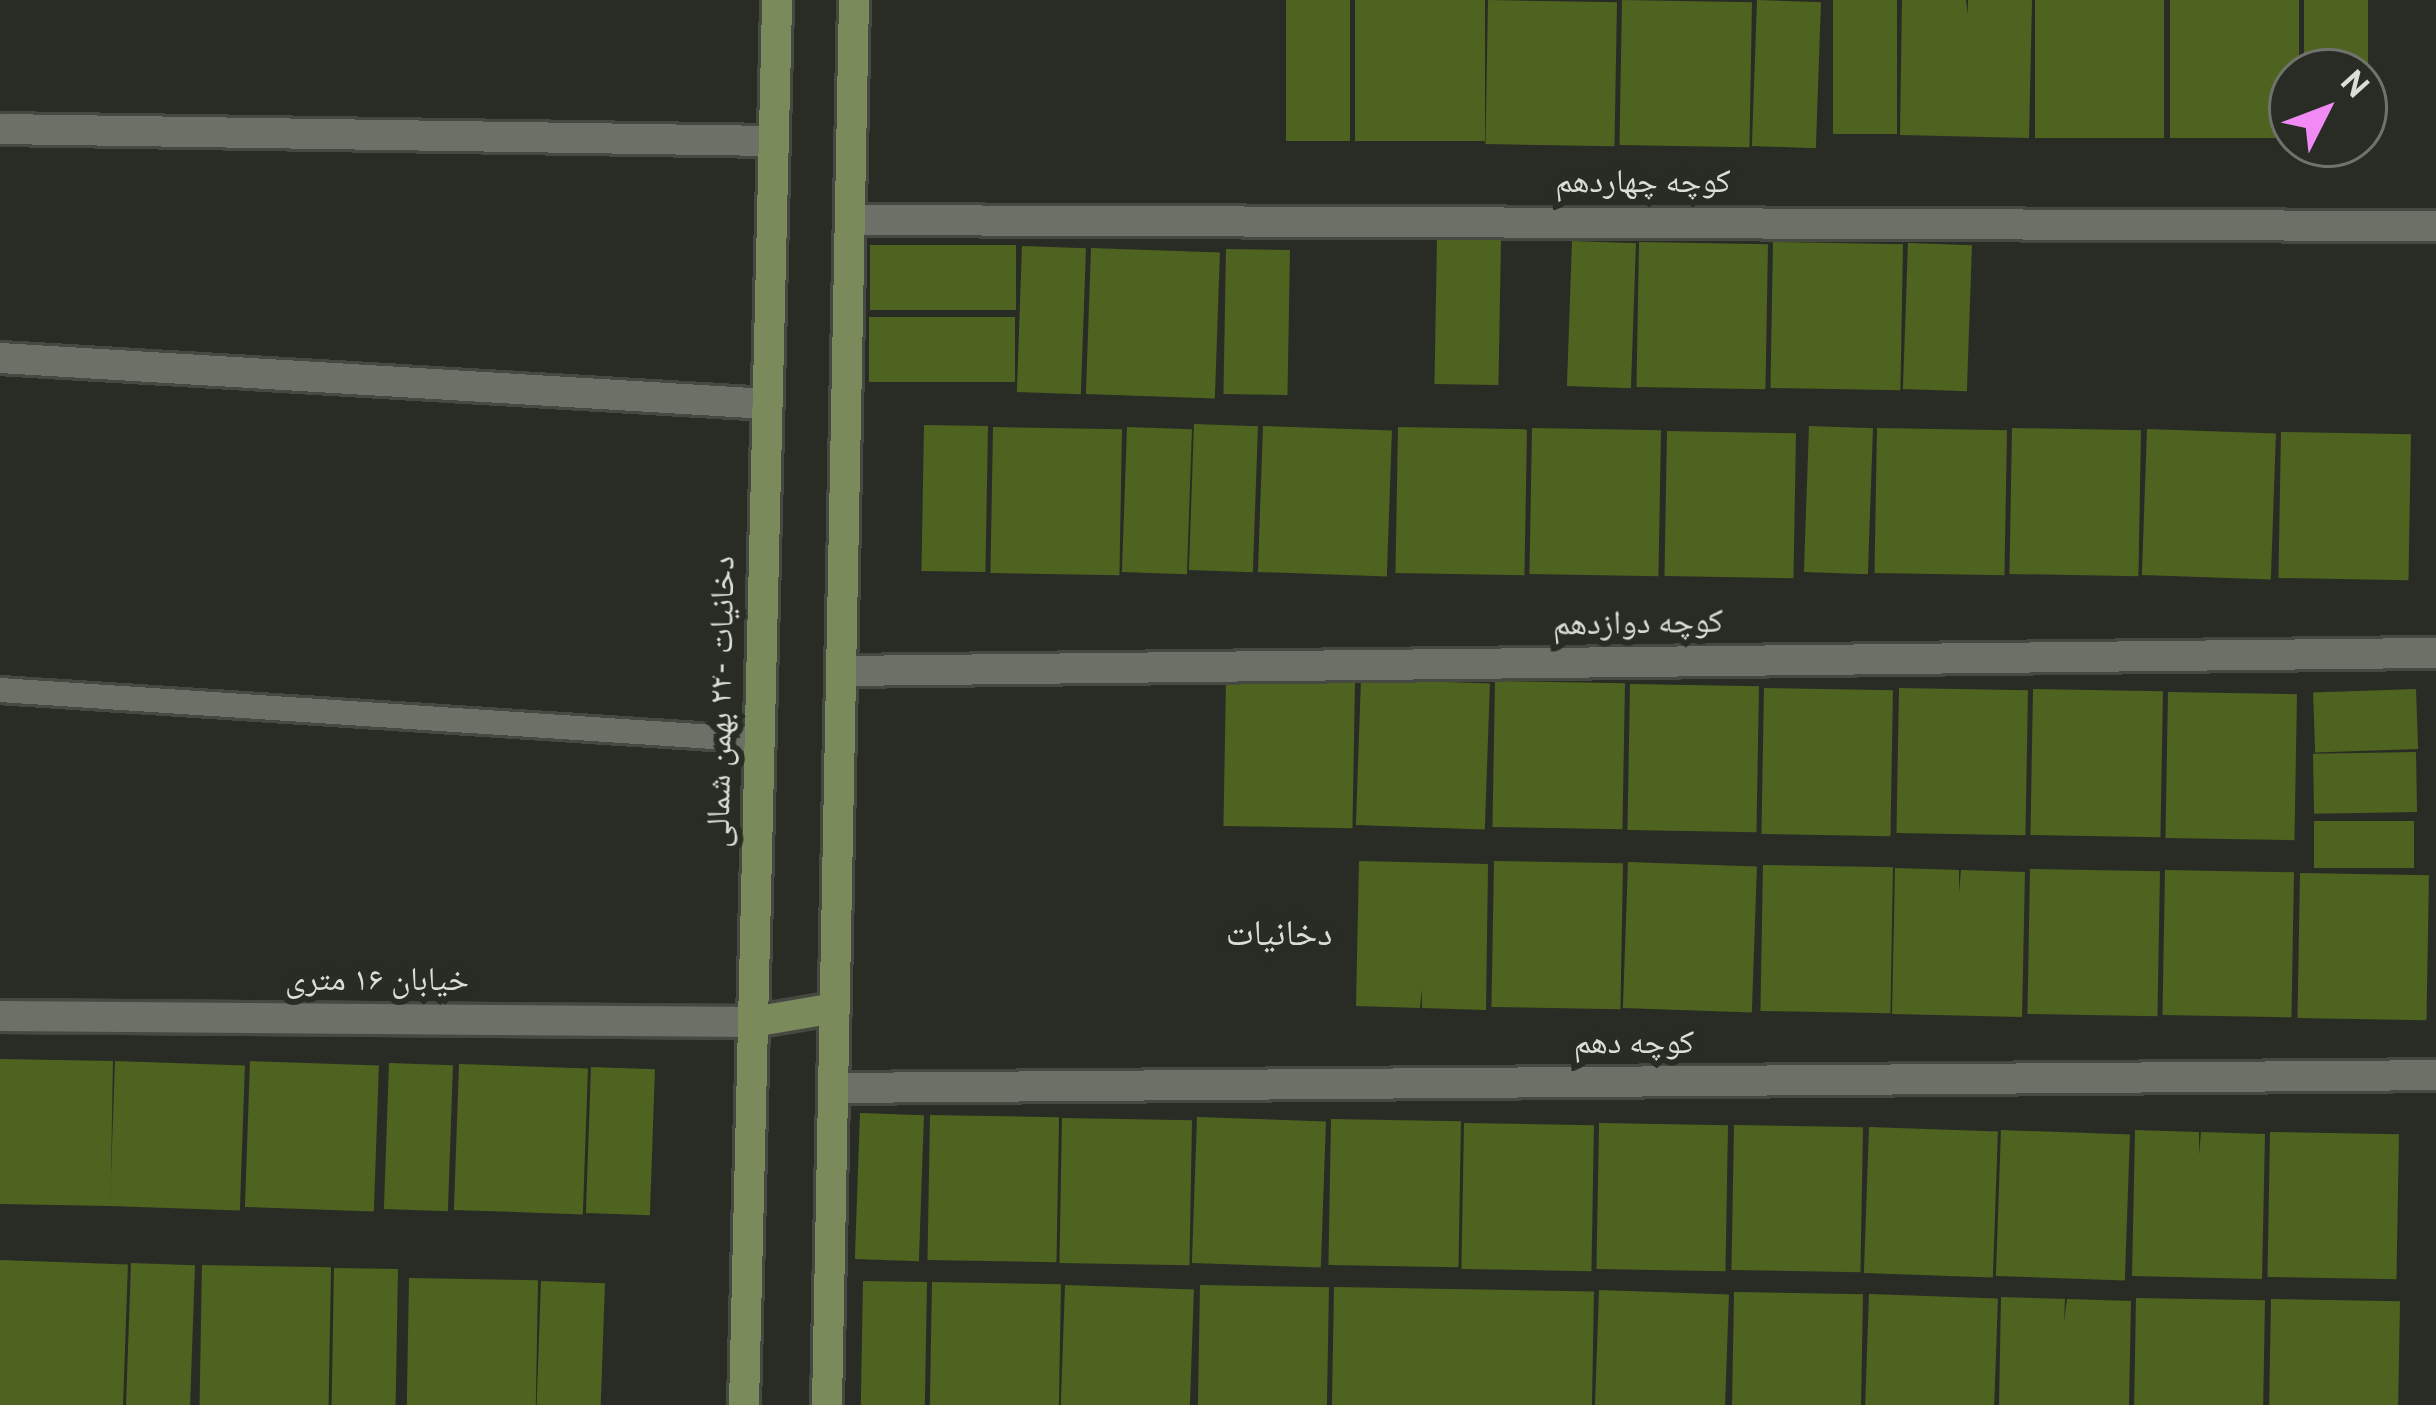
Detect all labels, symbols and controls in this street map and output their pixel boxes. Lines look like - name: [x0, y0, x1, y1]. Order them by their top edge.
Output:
- north arrow: [2268, 48, 2388, 168]
- text: N: [2329, 63, 2376, 109]
- street label: کوچه چهاردهم: [1555, 165, 1731, 205]
- street label: دخانیات -۲۲ بهمن شمالی: [702, 556, 746, 848]
- street label: کوچه دوازدهم: [1552, 605, 1724, 647]
- district label: دخانیات: [1226, 915, 1332, 959]
- street label: خیابان ۱۶ متری: [285, 963, 469, 1003]
- street label: کوچه دهم: [1574, 1026, 1694, 1066]

